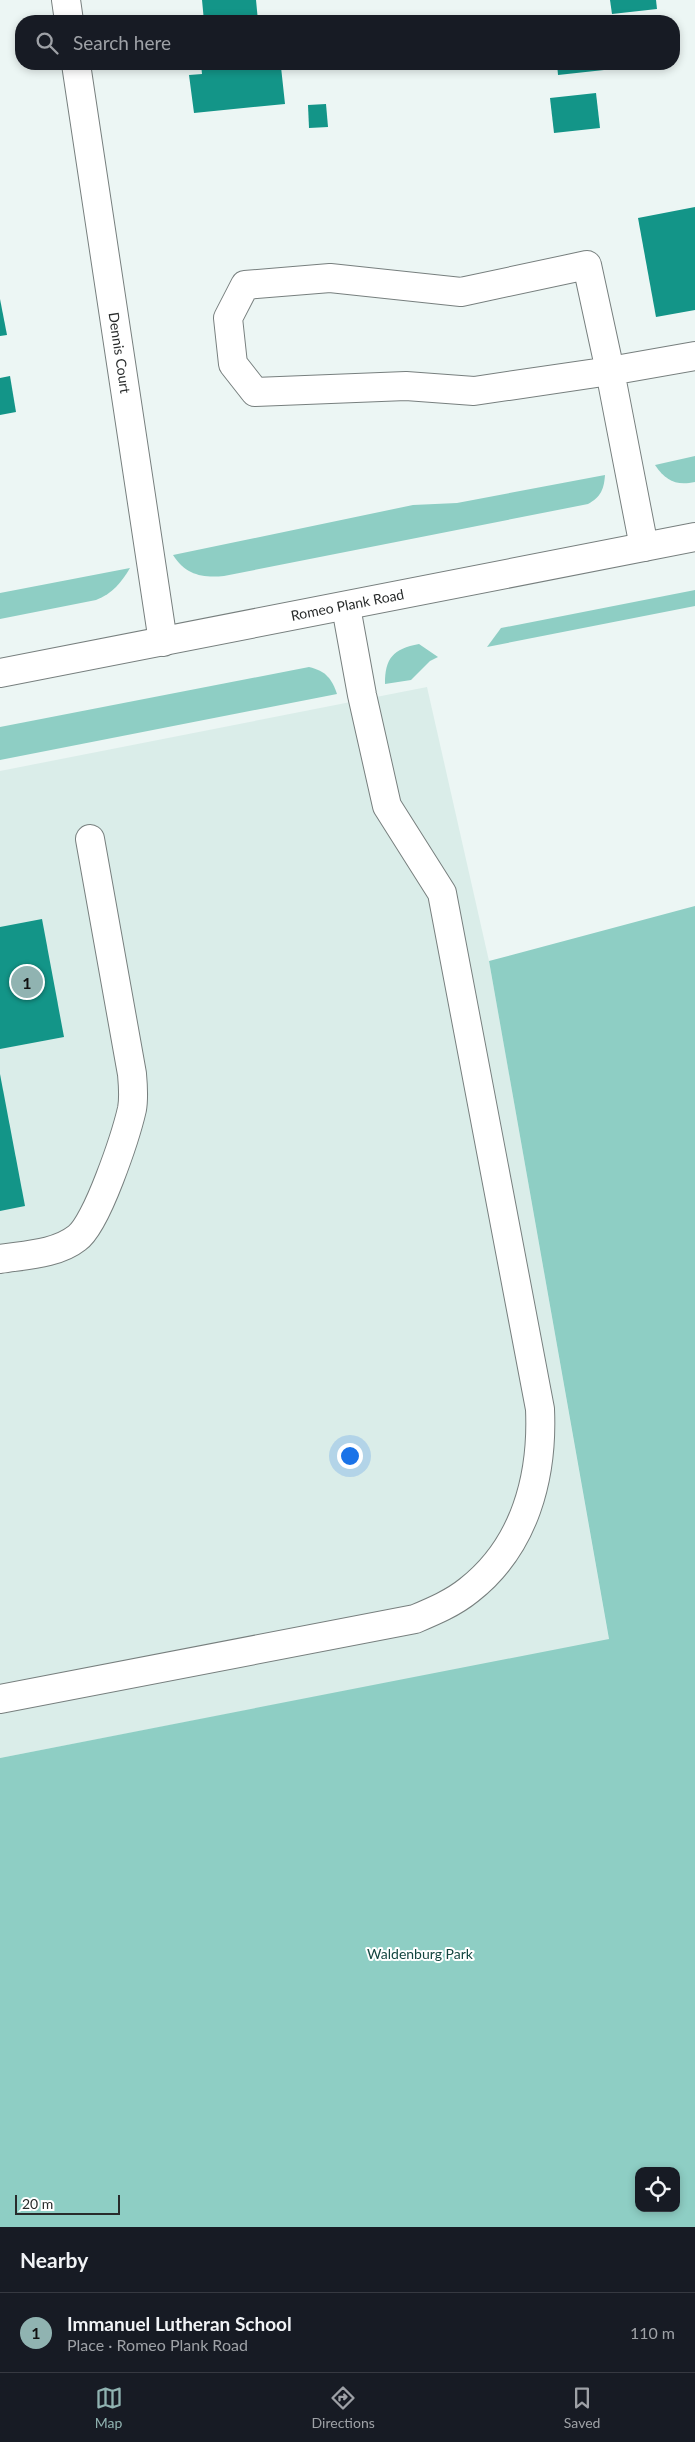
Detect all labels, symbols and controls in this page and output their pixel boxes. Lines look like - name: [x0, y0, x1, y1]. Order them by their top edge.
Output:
- search box: [15, 15, 680, 70]
- icon: search: [33, 29, 61, 57]
- text: Search here: [73, 31, 171, 54]
- street label: Dennis Court: [105, 311, 134, 394]
- street label: Romeo Plank Road: [289, 585, 405, 624]
- pin: 1: [11, 963, 43, 1001]
- your location: [337, 1443, 363, 1469]
- park label: Waldenburg Park: [367, 1945, 474, 1962]
- map controls: [635, 2167, 680, 2212]
- button: locate: [635, 2167, 680, 2212]
- scale bar: [15, 2192, 120, 2215]
- text: 20 m: [22, 2195, 53, 2212]
- text: Nearby: [20, 2247, 88, 2272]
- text: Immanuel Lutheran School: [67, 2312, 292, 2335]
- text: 1: [31, 2323, 41, 2342]
- text: 110 m: [630, 2323, 675, 2342]
- text: Place · Romeo Plank Road: [67, 2335, 248, 2354]
- tab: Map: [95, 2384, 123, 2431]
- tab: Directions: [312, 2384, 375, 2431]
- tab: Saved: [564, 2384, 600, 2431]

